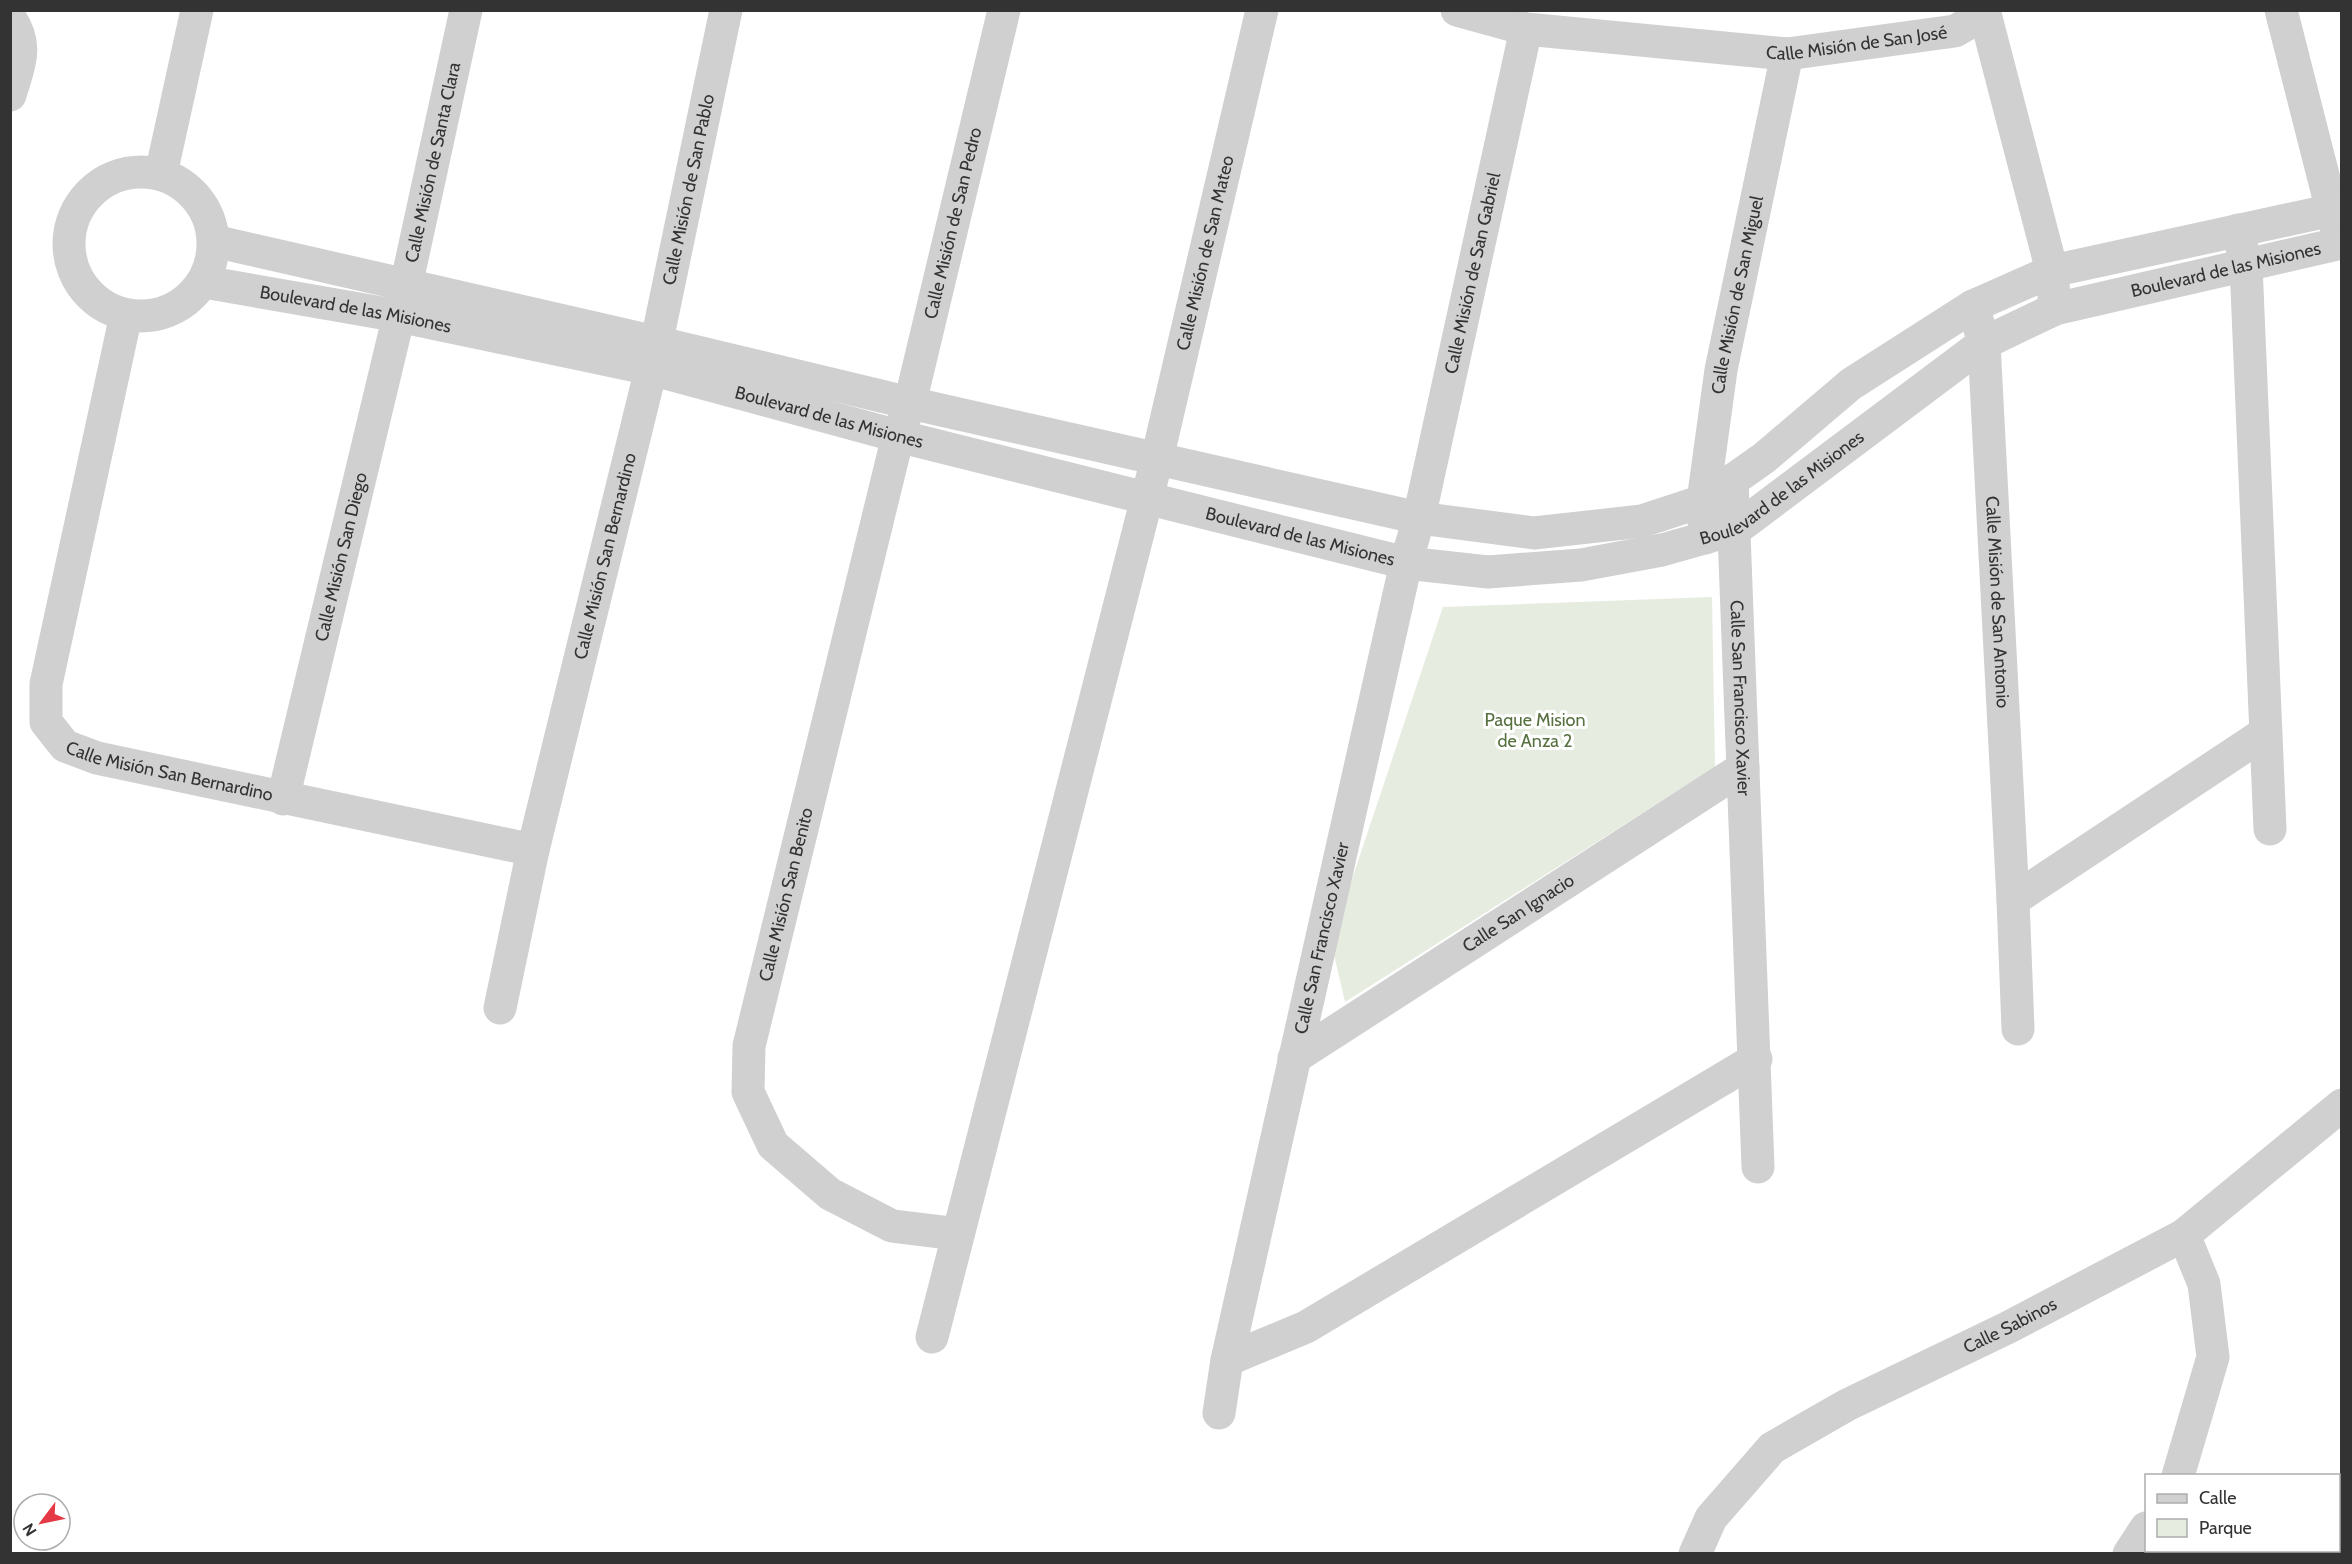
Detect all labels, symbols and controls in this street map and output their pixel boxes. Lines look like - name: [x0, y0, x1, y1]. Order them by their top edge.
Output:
- street label: Calle Misión de San José: [1765, 21, 1948, 65]
- street label: Calle Misión de Santa Clara: [400, 60, 465, 265]
- street label: Calle Misión de San Pablo: [658, 92, 719, 287]
- street label: Calle Misión de San Pedro: [919, 125, 987, 321]
- street label: Calle Misión de San Mateo: [1172, 153, 1239, 353]
- street label: Calle Misión de San Gabriel: [1440, 170, 1505, 376]
- street label: Calle Misión de San Miguel: [1707, 193, 1768, 395]
- street label: Boulevard de las Misiones: [2129, 237, 2323, 302]
- street label: Boulevard de las Misiones: [258, 281, 453, 338]
- street label: Boulevard de las Misiones: [733, 381, 926, 453]
- street label: Boulevard de las Misiones: [1697, 426, 1868, 550]
- street label: Calle Misión San Bernardino: [569, 450, 641, 662]
- street label: Calle Misión San Diego: [310, 470, 372, 644]
- street label: Calle Misión de San Antonio: [1981, 495, 2014, 709]
- street label: Boulevard de las Misiones: [1203, 502, 1397, 571]
- street label: Calle San Francisco Xavier: [1726, 600, 1755, 796]
- park label: Paque Mision de Anza 2: [1485, 709, 1585, 752]
- street label: Calle Misión San Bernardino: [63, 736, 275, 806]
- street label: Calle Misión San Benito: [754, 805, 818, 984]
- street label: Calle San Francisco Xavier: [1290, 840, 1354, 1036]
- street label: Calle San Ignacio: [1458, 869, 1578, 957]
- street label: Calle Sabinos: [1960, 1293, 2061, 1358]
- legend: [2145, 1474, 2340, 1552]
- text: Calle: [2199, 1487, 2236, 1509]
- north arrow: [12, 1492, 72, 1552]
- text: Parque: [2199, 1517, 2252, 1539]
- text: N: [19, 1520, 41, 1540]

